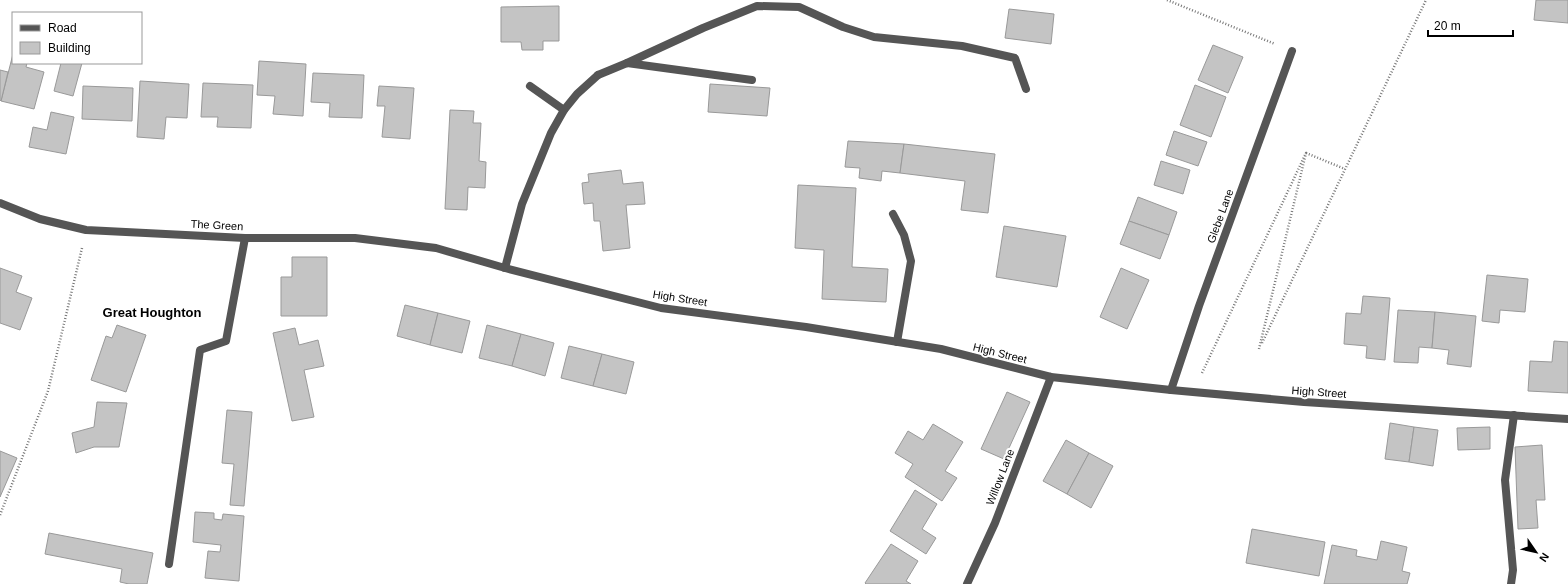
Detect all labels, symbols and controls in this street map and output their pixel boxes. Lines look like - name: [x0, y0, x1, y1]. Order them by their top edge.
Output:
- legend: [12, 12, 142, 64]
- scale bar: [1428, 12, 1513, 38]
- text: 20 m: [1434, 19, 1461, 33]
- text: Road: [48, 21, 77, 35]
- text: Building: [48, 41, 91, 55]
- street label: Glebe Lane: [1205, 187, 1235, 245]
- street label: The Green: [190, 218, 244, 232]
- street label: High Street: [652, 288, 708, 308]
- district label: Great Houghton: [103, 305, 202, 320]
- street label: High Street: [972, 341, 1028, 365]
- street label: High Street: [1291, 384, 1347, 400]
- street label: Willow Lane: [984, 447, 1016, 507]
- north arrow: [1516, 532, 1556, 572]
- text: N: [1537, 551, 1551, 564]

